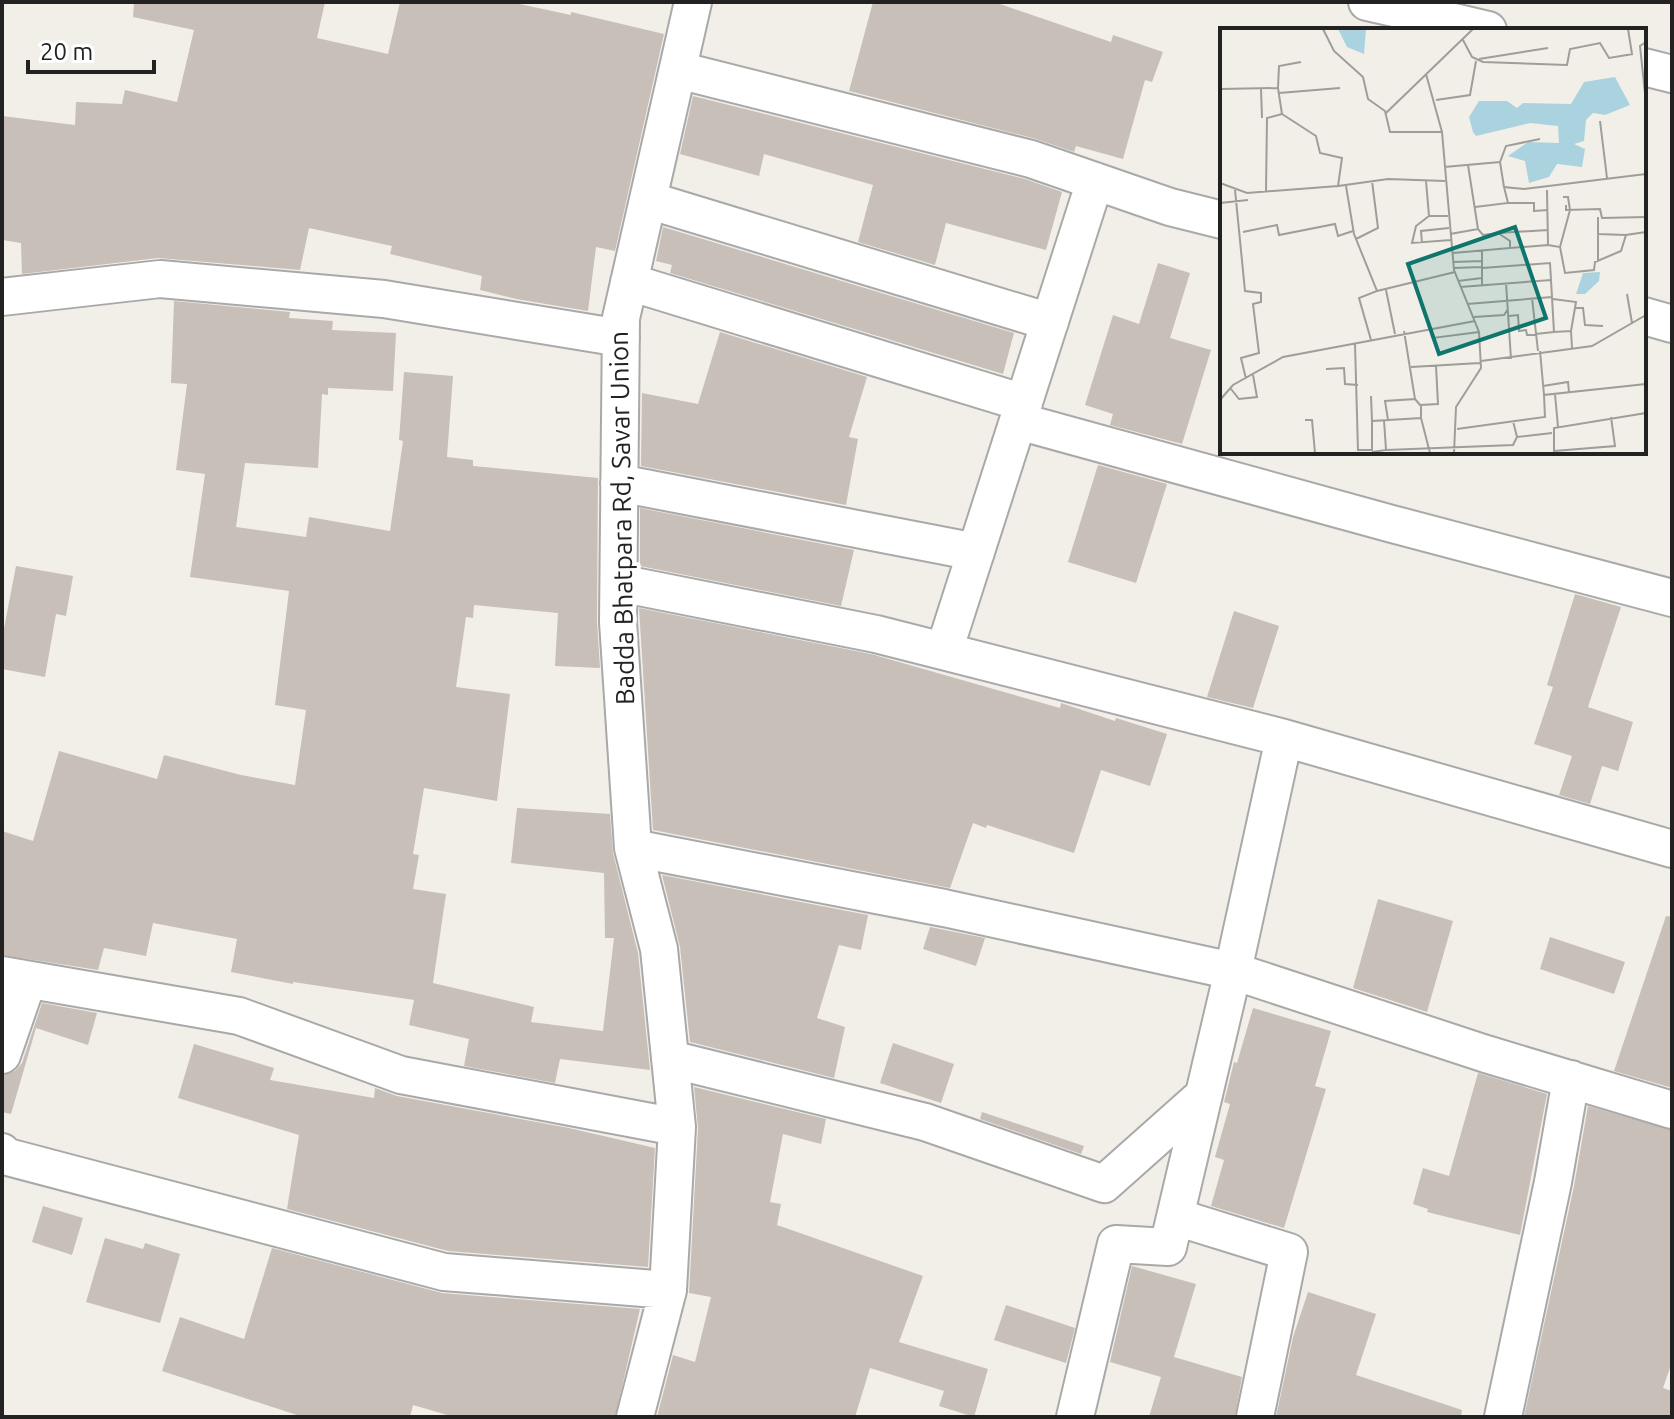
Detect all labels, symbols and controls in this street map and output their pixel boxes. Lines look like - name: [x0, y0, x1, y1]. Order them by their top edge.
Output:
- scale bar: [28, 24, 154, 74]
- inset map: [1220, 28, 1646, 454]
- text: 20 m: [40, 38, 93, 65]
- street label: Badda Bhatpara Rd, Savar Union: [604, 331, 639, 705]

